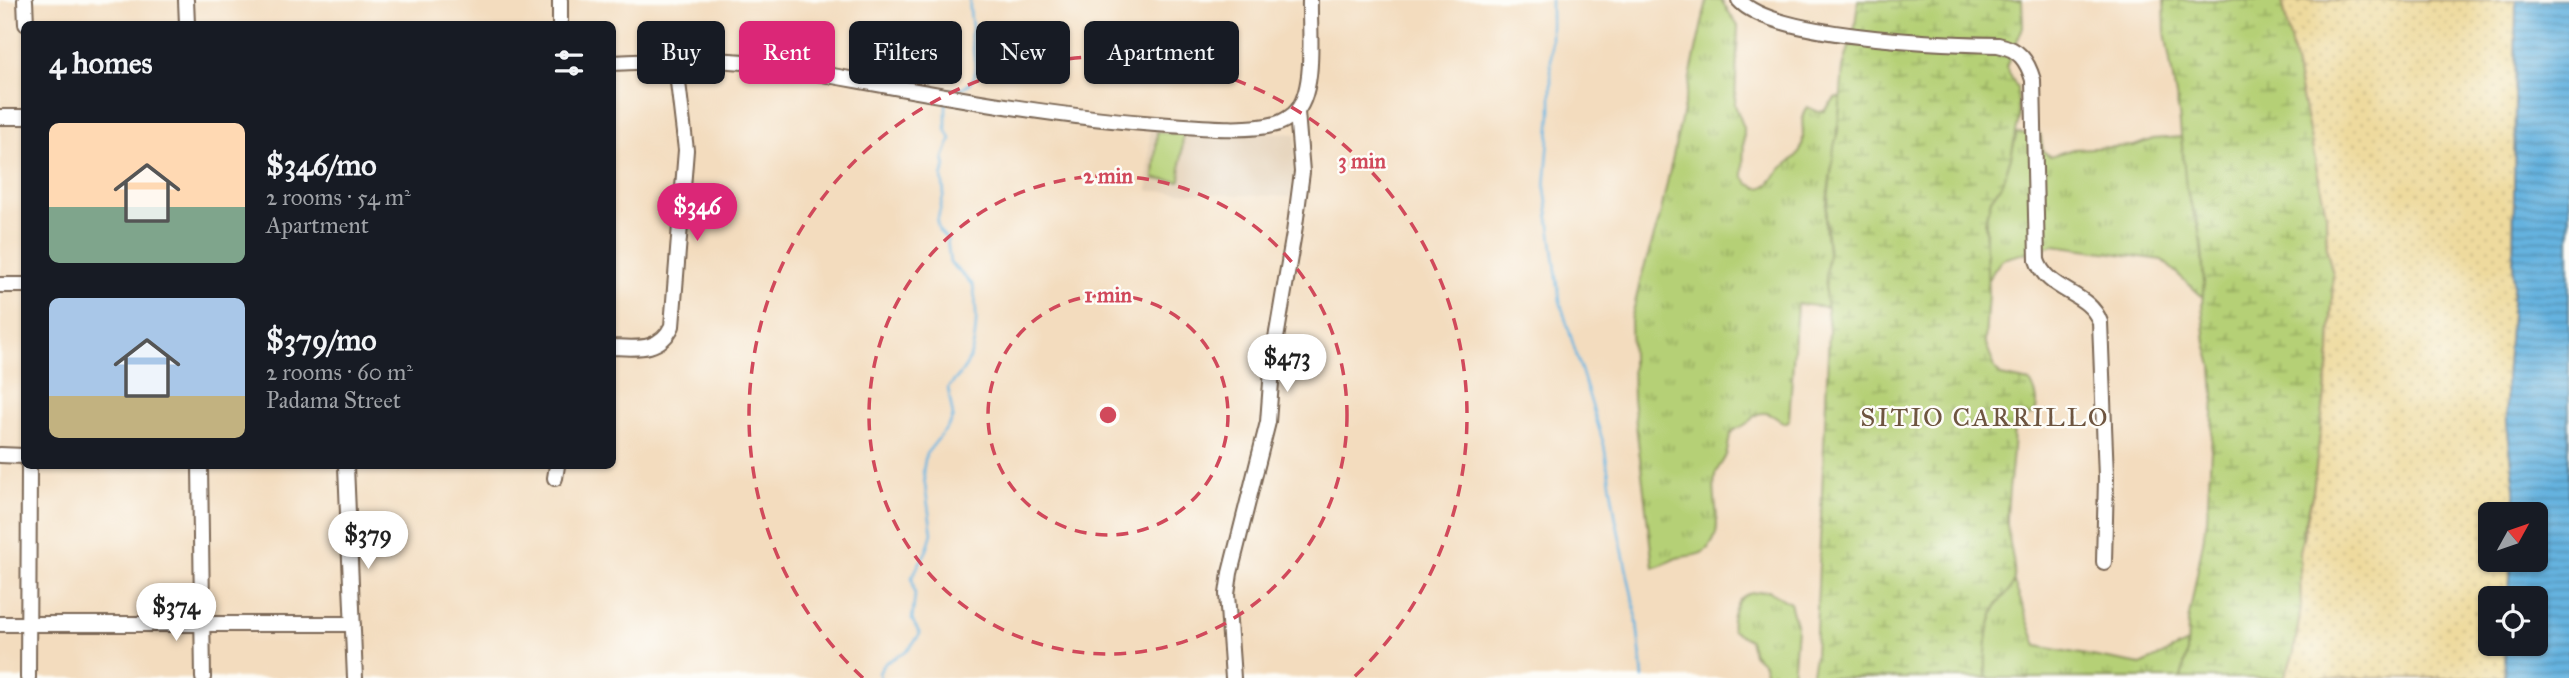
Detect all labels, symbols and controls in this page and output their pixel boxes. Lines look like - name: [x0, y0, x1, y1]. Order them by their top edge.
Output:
- chip: Buy: [637, 21, 725, 84]
- chip: Rent: [739, 21, 835, 84]
- chip: Filters: [849, 21, 962, 84]
- chip: New: [976, 21, 1070, 84]
- chip: Apartment: [1084, 21, 1239, 84]
- icon: filters: [550, 44, 588, 82]
- text: 4 homes: [49, 45, 153, 81]
- text: $346/mo: [266, 147, 377, 183]
- text: 3 min: [1338, 148, 1386, 174]
- icon: home: [105, 151, 189, 235]
- text: 2 min: [1083, 163, 1133, 189]
- text: 2 rooms · 54 m²: [266, 183, 411, 211]
- pin: $346: [656, 184, 738, 243]
- text: $346: [673, 192, 721, 220]
- text: Apartment: [266, 211, 369, 239]
- text: 1 min: [1084, 282, 1132, 308]
- text: $379/mo: [266, 322, 377, 358]
- icon: home: [105, 326, 189, 410]
- pin: $473: [1246, 334, 1328, 394]
- text: $473: [1263, 343, 1311, 371]
- text: 2 rooms · 60 m²: [266, 358, 413, 386]
- text: Padama Street: [266, 386, 401, 414]
- district label: SITIO CARRILLO: [1860, 401, 2110, 433]
- centre of rings: [1096, 403, 1120, 427]
- north arrow: [2478, 502, 2548, 572]
- map controls: [2478, 502, 2548, 656]
- pin: $379: [327, 512, 409, 571]
- text: $379: [344, 520, 392, 548]
- pin: $374: [135, 584, 217, 643]
- button: locate: [2478, 586, 2548, 656]
- text: $374: [152, 592, 200, 620]

